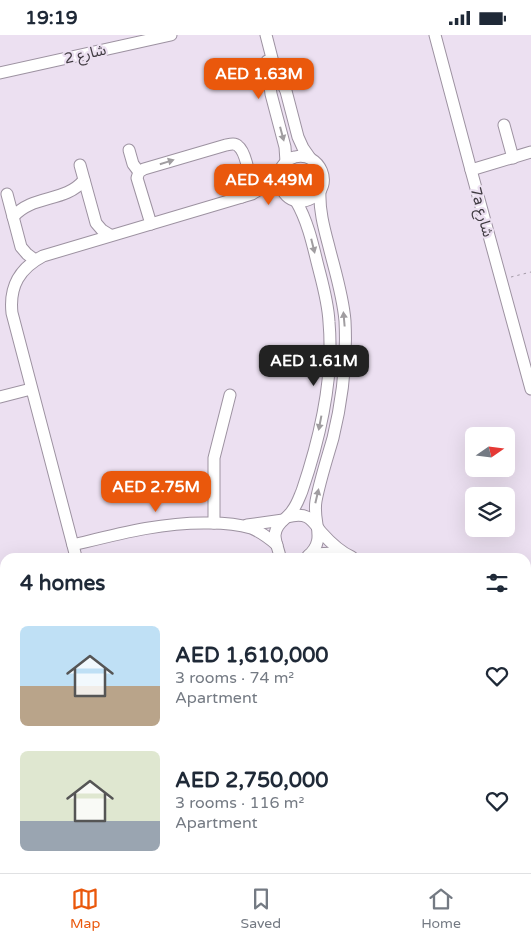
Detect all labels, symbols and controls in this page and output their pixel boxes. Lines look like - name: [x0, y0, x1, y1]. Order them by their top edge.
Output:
- text: 19:19: [25, 7, 78, 29]
- street label: شارع 2: [62, 40, 109, 70]
- pin: AED 1.63M: [202, 57, 316, 100]
- text: AED 1.63M: [215, 64, 303, 84]
- one-way arrow: [278, 126, 286, 141]
- one-way arrow: [160, 158, 175, 166]
- pin: AED 4.49M: [212, 163, 326, 206]
- text: AED 4.49M: [225, 170, 313, 190]
- street label: 7a شارع: [464, 185, 497, 240]
- one-way arrow: [309, 239, 317, 254]
- one-way arrow: [340, 311, 348, 327]
- pin: AED 1.61M: [257, 345, 371, 387]
- text: AED 1.61M: [270, 351, 358, 371]
- one-way arrow: [316, 416, 324, 431]
- north arrow: [465, 427, 515, 477]
- map controls: [465, 427, 515, 537]
- pin: AED 2.75M: [99, 471, 213, 513]
- text: AED 2.75M: [112, 477, 200, 497]
- button: layers: [465, 487, 515, 537]
- one-way arrow: [313, 488, 321, 503]
- icon: filters: [483, 569, 511, 597]
- text: 4 homes: [20, 571, 105, 596]
- text: AED 1,610,000: [175, 643, 329, 668]
- icon: home: [60, 646, 120, 706]
- icon: heart: [483, 662, 511, 690]
- text: 3 rooms · 74 m²: [175, 668, 294, 688]
- text: Apartment: [175, 688, 258, 708]
- text: AED 2,750,000: [175, 768, 328, 793]
- icon: home: [60, 771, 120, 831]
- icon: heart: [483, 787, 511, 815]
- text: 3 rooms · 116 m²: [175, 793, 304, 813]
- text: Apartment: [175, 813, 258, 833]
- tab: Map: [70, 885, 100, 932]
- tab: Saved: [241, 885, 281, 932]
- tab: Home: [421, 885, 461, 932]

